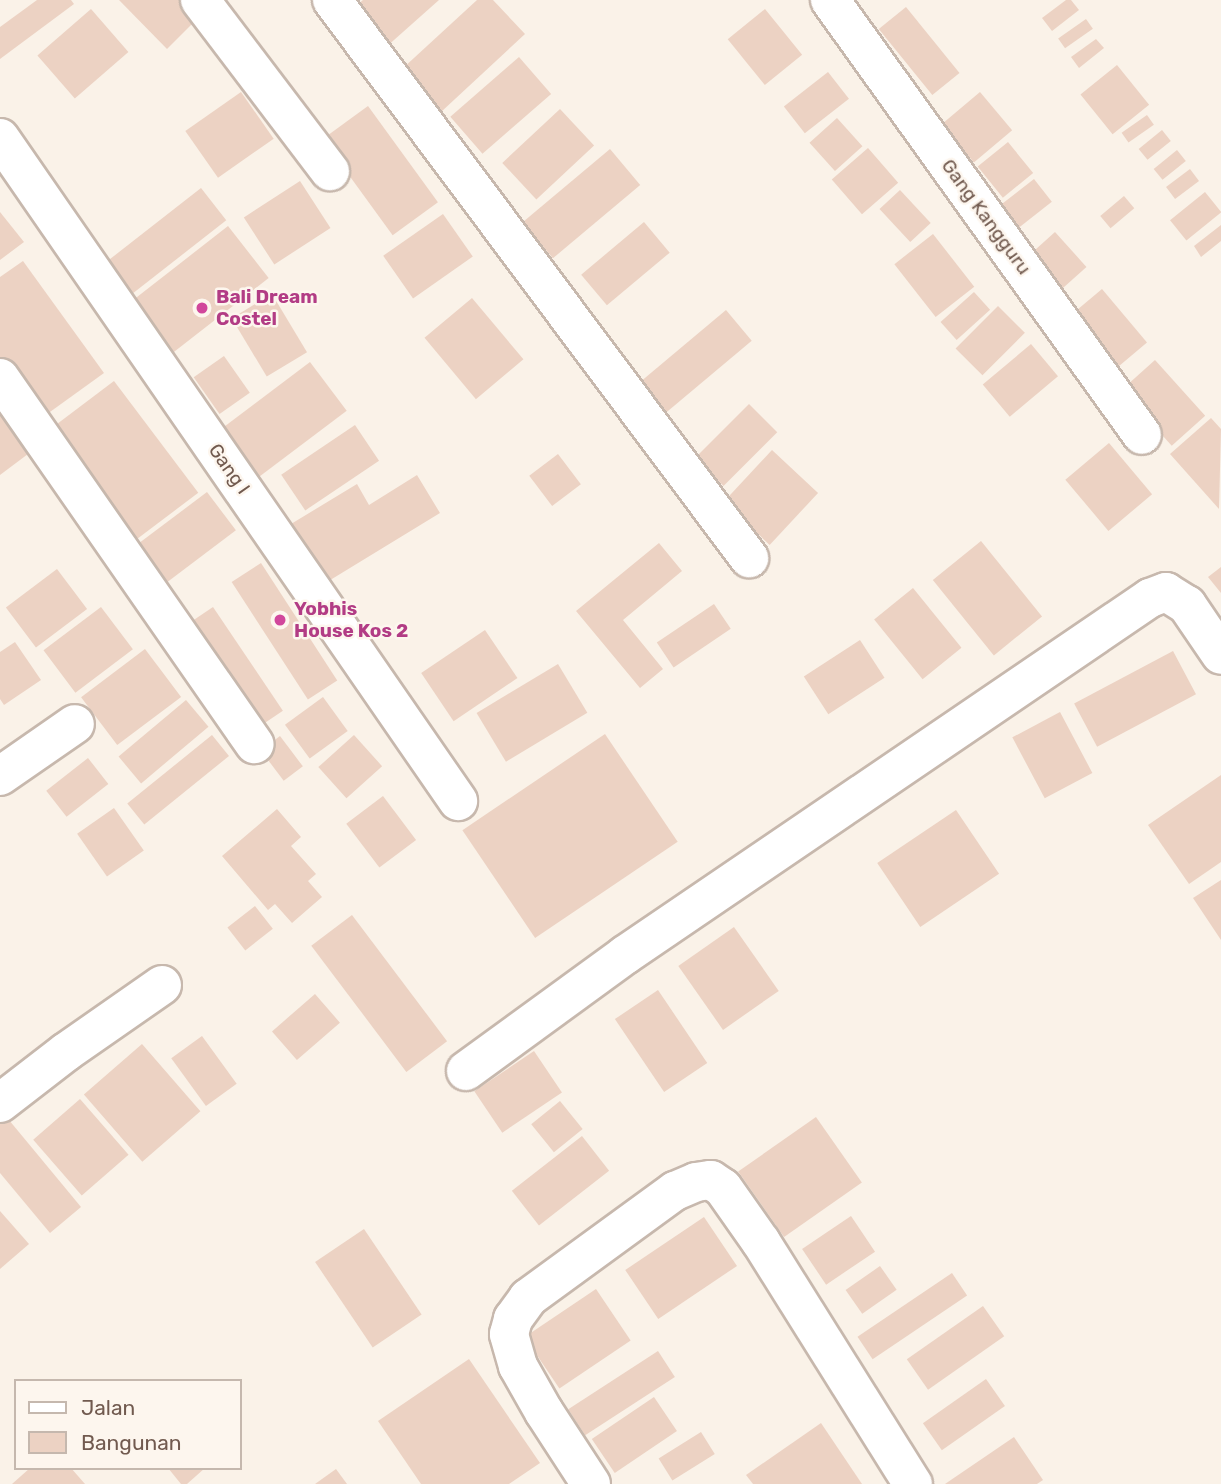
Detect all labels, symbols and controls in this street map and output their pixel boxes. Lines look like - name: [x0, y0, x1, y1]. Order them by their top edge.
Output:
- street label: Gang Kangguru: [937, 155, 1035, 279]
- place label: Bali Dream Costel: [216, 286, 318, 330]
- marker: Bali Dream Costel: [194, 300, 210, 316]
- street label: Gang I: [204, 439, 254, 499]
- place label: Yobhis House Kos 2: [294, 598, 408, 642]
- marker: Yobhis House Kos 2: [272, 612, 288, 628]
- legend: [14, 1379, 242, 1470]
- text: Jalan: [81, 1395, 135, 1420]
- text: Bangunan: [81, 1430, 182, 1455]

